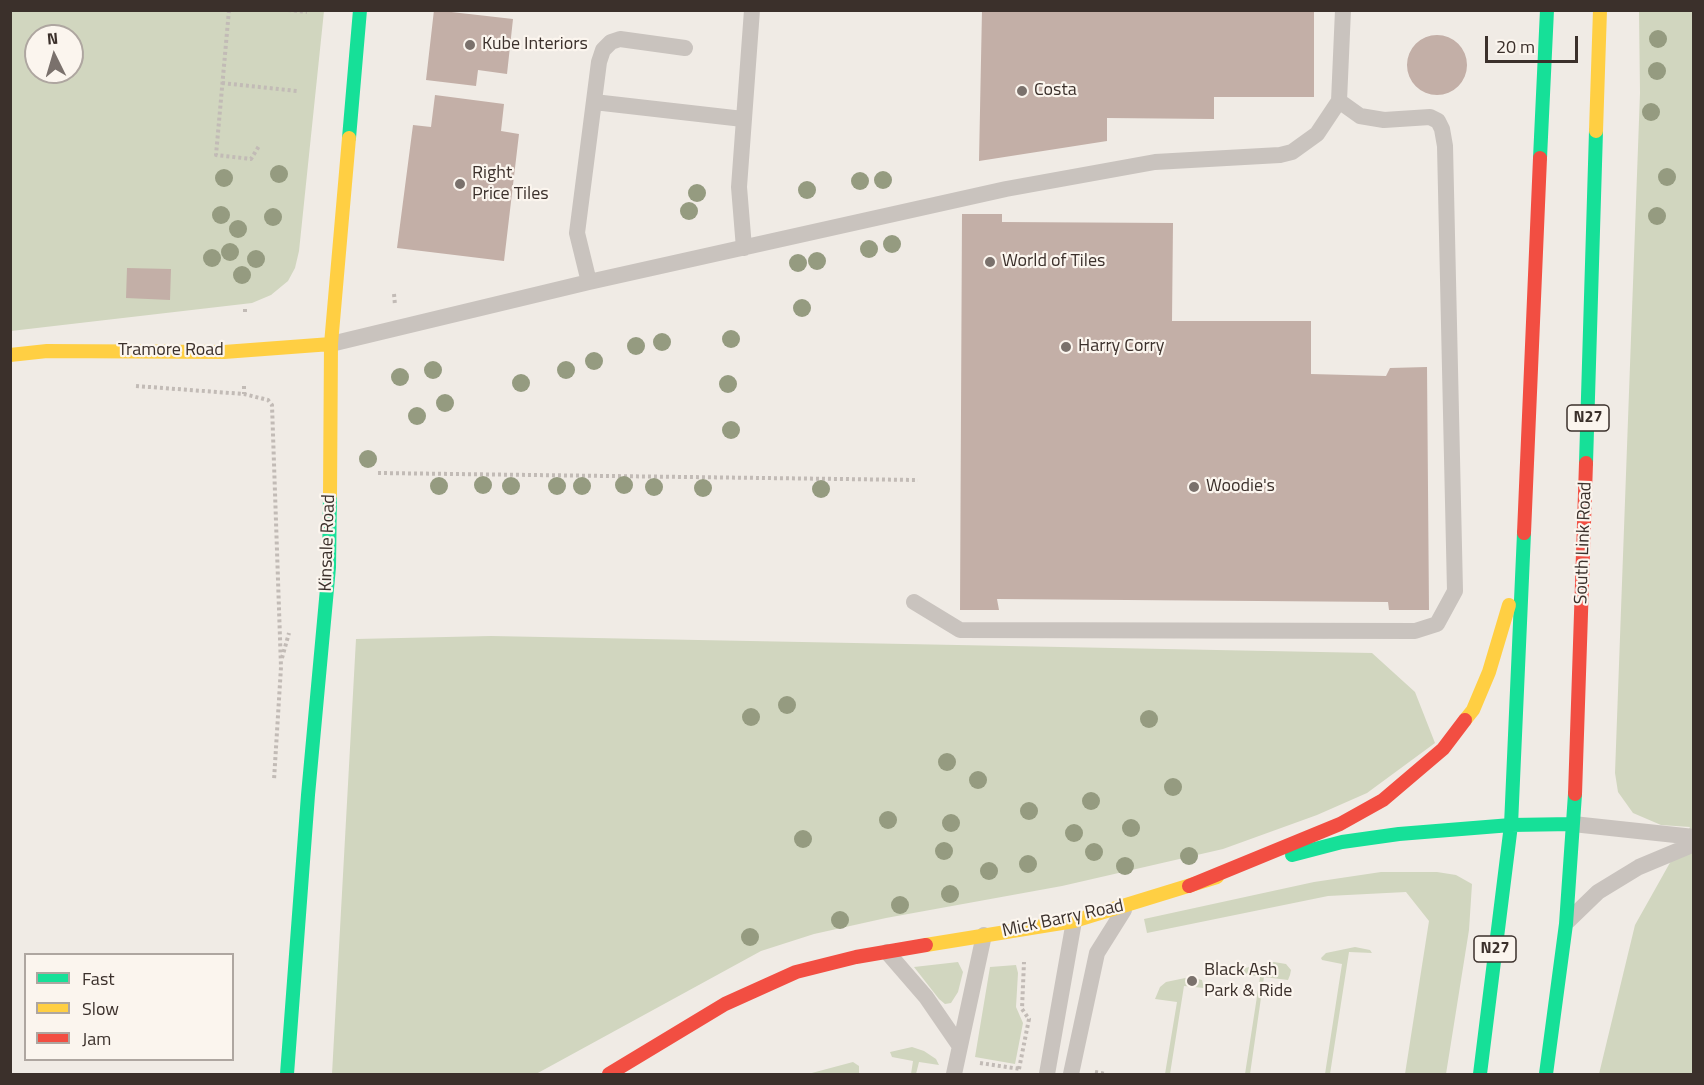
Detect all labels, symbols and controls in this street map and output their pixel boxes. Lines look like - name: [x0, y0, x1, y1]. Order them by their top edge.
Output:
- north arrow: [24, 24, 84, 84]
- scale bar: [1488, 24, 1581, 62]
- text: N: [46, 26, 59, 50]
- text: 20 m: [1496, 33, 1535, 60]
- place label: Kube Interiors: [482, 34, 588, 56]
- marker: Kube Interiors: [463, 38, 477, 52]
- place label: Costa: [1034, 80, 1077, 102]
- marker: Costa: [1015, 84, 1029, 98]
- place label: Right Price Tiles: [472, 163, 549, 206]
- marker: Right Price Tiles: [453, 177, 467, 191]
- place label: World of Tiles: [1002, 251, 1105, 273]
- marker: World of Tiles: [983, 255, 997, 269]
- place label: Harry Corry: [1078, 336, 1165, 358]
- street label: Tramore Road: [118, 340, 224, 362]
- marker: Harry Corry: [1059, 340, 1073, 354]
- road number: N27: [1567, 405, 1609, 431]
- place label: Woodie's: [1206, 476, 1275, 498]
- marker: Woodie's: [1187, 480, 1201, 494]
- street label: South Link Road: [1571, 481, 1597, 605]
- street label: Kinsale Road: [316, 494, 340, 592]
- street label: Mick Barry Road: [1000, 896, 1126, 942]
- road number: N27: [1474, 936, 1516, 962]
- legend: [24, 953, 234, 1061]
- place label: Black Ash Park & Ride: [1204, 960, 1292, 1002]
- text: Fast: [82, 965, 115, 992]
- marker: Black Ash Park & Ride: [1185, 974, 1199, 988]
- text: Slow: [82, 995, 119, 1022]
- text: Jam: [82, 1025, 111, 1052]

